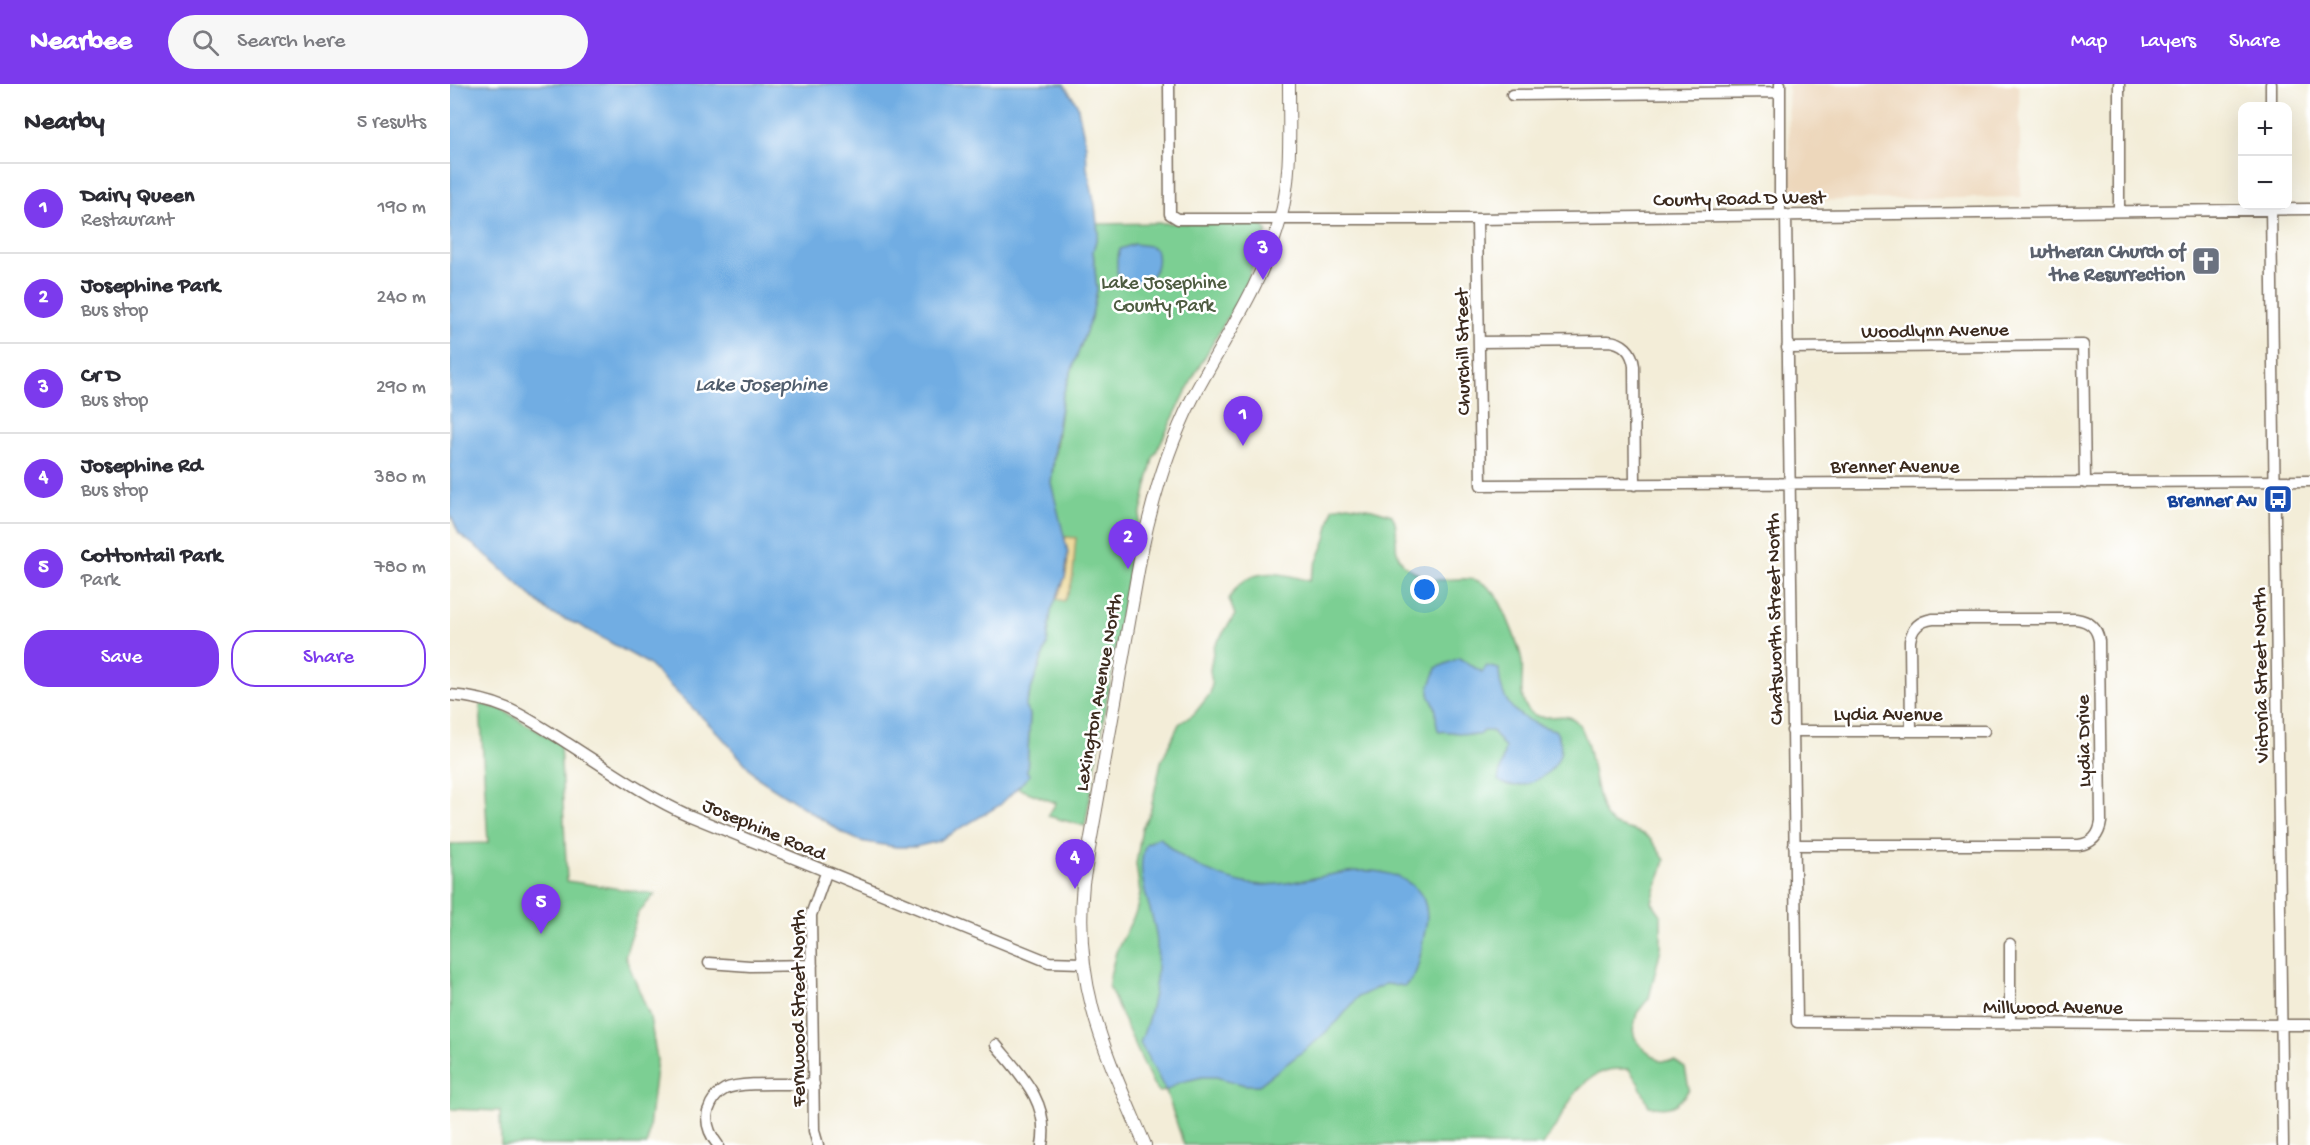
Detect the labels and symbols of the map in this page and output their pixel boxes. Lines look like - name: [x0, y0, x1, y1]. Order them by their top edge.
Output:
- street label: County Road D West: [1653, 187, 1827, 213]
- pin: 3: [1244, 230, 1282, 280]
- place label: Lutheran Church of the Resurrection: [2030, 242, 2187, 288]
- church icon: Lutheran Church of the Resurrection: [2190, 245, 2222, 277]
- park label: Lake Josephine County Park: [1101, 273, 1228, 319]
- street label: Churchill Street: [1452, 287, 1477, 416]
- street label: Woodlynn Avenue: [1861, 320, 2010, 345]
- water label: Lake Josephine: [695, 374, 828, 399]
- pin: 1: [1224, 396, 1262, 446]
- street label: Brenner Avenue: [1830, 457, 1960, 480]
- bus stop icon: Brenner Av: [2262, 483, 2294, 515]
- place label: Brenner Av: [2167, 491, 2257, 514]
- street label: Chatsworth Street North: [1763, 512, 1790, 725]
- pin: 2: [1108, 520, 1148, 569]
- your location: [1410, 575, 1439, 604]
- street label: Victoria Street North: [2249, 587, 2276, 764]
- street label: Lexington Avenue North: [1072, 592, 1129, 793]
- street label: Lydia Drive: [2073, 694, 2098, 787]
- street label: Lydia Avenue: [1833, 705, 1943, 728]
- street label: Josephine Road: [698, 795, 831, 868]
- pin: 4: [1056, 840, 1094, 889]
- pin: 5: [522, 884, 560, 934]
- street label: Fernwood Street North: [789, 909, 812, 1108]
- street label: Millwood Avenue: [1983, 998, 2124, 1021]

